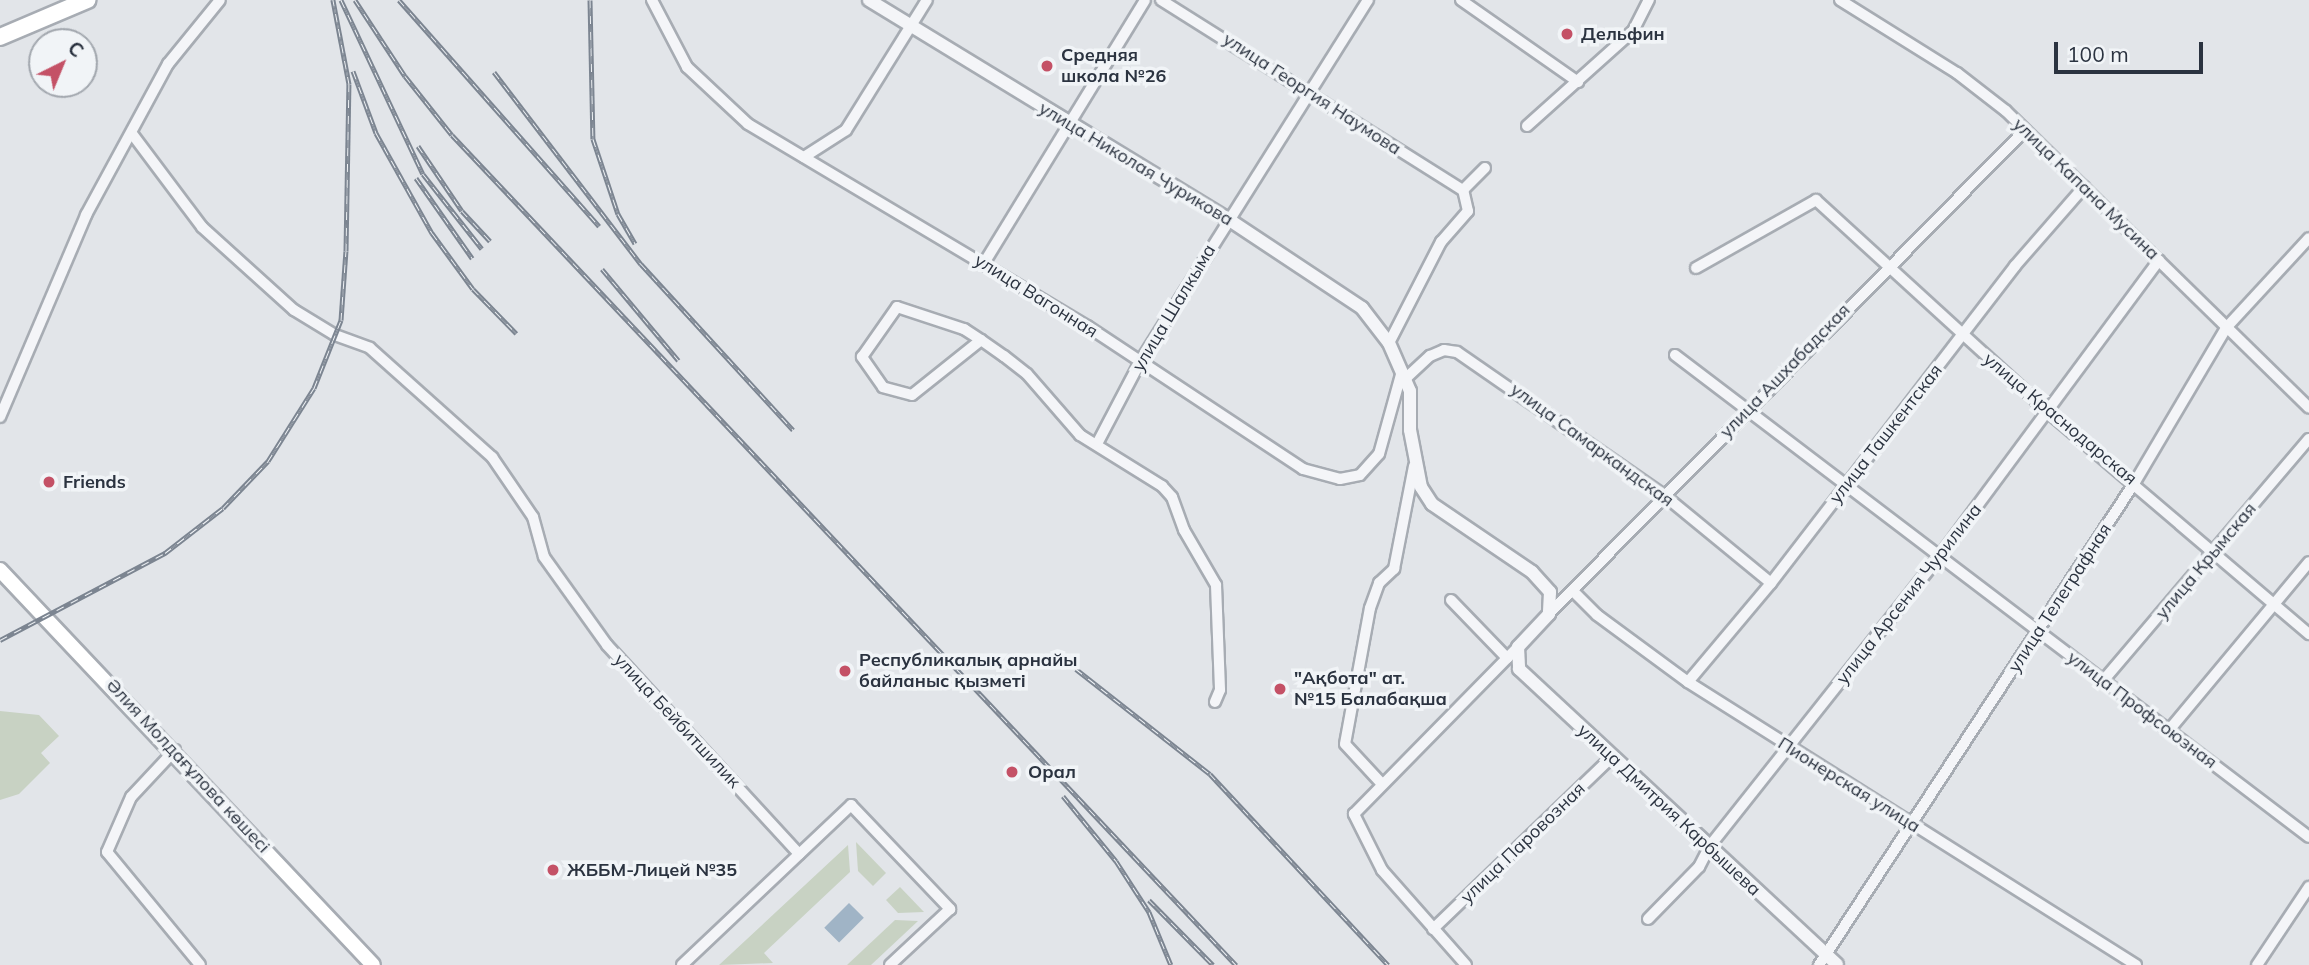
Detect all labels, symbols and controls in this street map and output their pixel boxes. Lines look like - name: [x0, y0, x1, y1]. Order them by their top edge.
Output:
- place label: Дельфин: [1581, 23, 1665, 45]
- marker: Дельфин: [1559, 26, 1575, 42]
- north arrow: [28, 28, 98, 98]
- street label: улица Георгия Наумова: [1219, 28, 1405, 160]
- scale bar: [2057, 28, 2206, 72]
- text: С: [63, 36, 89, 62]
- text: 100 m: [2067, 41, 2129, 67]
- place label: Средняя школа №26: [1061, 45, 1166, 88]
- marker: Средняя школа №26: [1039, 58, 1055, 74]
- street label: улица Николая Чурикова: [1035, 97, 1237, 231]
- street label: улица Капана Мусина: [2008, 114, 2164, 264]
- street label: улица Шалкыма: [1128, 241, 1220, 375]
- street label: улица Вагонная: [970, 249, 1102, 343]
- street label: улица Ашхабадская: [1715, 300, 1855, 442]
- street label: улица Краснодарская: [1979, 348, 2141, 490]
- street label: улица Ташкентская: [1825, 360, 1947, 508]
- street label: улица Самаркандская: [1506, 379, 1678, 511]
- place label: Friends: [63, 471, 126, 493]
- marker: Friends: [41, 474, 57, 490]
- street label: улица Крымская: [2151, 498, 2261, 624]
- street label: улица Арсения Чурилина: [1832, 499, 1986, 689]
- street label: улица Телеграфная: [2004, 519, 2116, 677]
- street label: улица Профсоюзная: [2063, 647, 2221, 773]
- street label: улица Бейбитшилик: [609, 649, 745, 793]
- place label: Республикалық арнайы байланыс қызметі: [859, 650, 1078, 692]
- marker: Республикалық арнайы байланыс қызметі: [837, 663, 853, 679]
- place label: "Ақбота" ат. №15 Балабақша: [1294, 668, 1447, 710]
- street label: Әлия Молдағұлова көшесі: [102, 675, 274, 857]
- marker: "Ақбота" ат. №15 Балабақша: [1272, 681, 1288, 697]
- street label: улица Дмитрия Карбышева: [1573, 720, 1765, 900]
- street label: Пионерская улица: [1774, 733, 1924, 837]
- place label: Орал: [1028, 761, 1076, 783]
- marker: Орал: [1002, 762, 1022, 782]
- street label: улица Паровозная: [1456, 778, 1590, 908]
- place label: ЖББМ-Лицей №35: [567, 859, 737, 881]
- marker: ЖББМ-Лицей №35: [545, 862, 561, 878]

